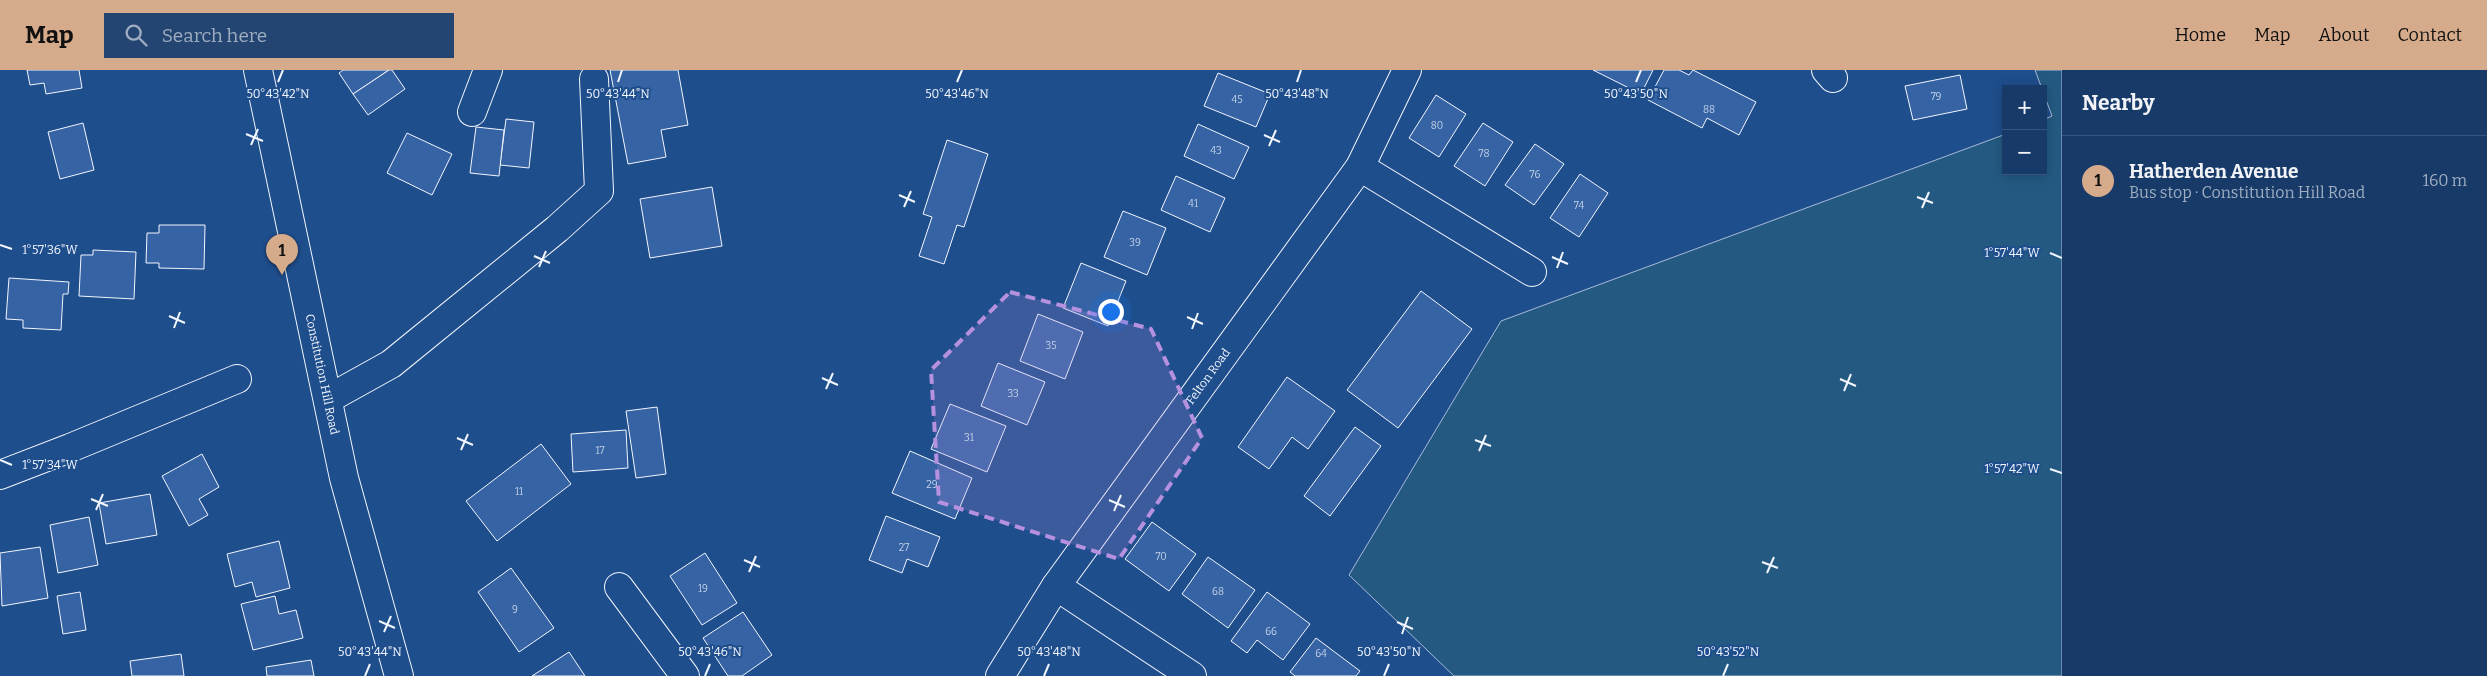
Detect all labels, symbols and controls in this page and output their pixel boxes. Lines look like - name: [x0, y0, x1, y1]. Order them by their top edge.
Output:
- search box: [104, 13, 454, 58]
- text: Map: [25, 21, 74, 49]
- icon: search: [122, 21, 150, 49]
- text: Search here: [162, 24, 267, 47]
- text: Home: [2175, 24, 2226, 46]
- text: Map: [2254, 24, 2290, 46]
- text: About: [2318, 24, 2369, 46]
- text: Contact: [2397, 24, 2462, 46]
- map controls: [2002, 85, 2047, 175]
- button: +: [2002, 85, 2047, 130]
- text: 50°43'42"N: [246, 87, 310, 101]
- text: 50°43'44"N: [586, 87, 650, 101]
- text: 50°43'46"N: [925, 87, 989, 101]
- text: 50°43'48"N: [1265, 87, 1329, 101]
- text: 50°43'50"N: [1604, 87, 1668, 101]
- text: Nearby: [2082, 90, 2155, 116]
- house number: 79: [1931, 91, 1941, 103]
- house number: 45: [1231, 94, 1243, 106]
- house number: 88: [1703, 104, 1715, 116]
- house number: 80: [1431, 120, 1443, 132]
- button: −: [2002, 130, 2047, 175]
- house number: 43: [1210, 145, 1222, 157]
- house number: 78: [1479, 148, 1489, 160]
- text: Hatherden Avenue: [2129, 160, 2298, 183]
- house number: 76: [1530, 169, 1541, 181]
- text: 1: [2095, 171, 2101, 190]
- text: 160 m: [2422, 171, 2467, 190]
- text: Bus stop · Constitution Hill Road: [2129, 183, 2365, 202]
- house number: 41: [1188, 198, 1198, 210]
- house number: 74: [1574, 200, 1585, 212]
- pin: 1: [266, 234, 298, 275]
- house number: 39: [1129, 237, 1141, 249]
- text: 1°57'36"W: [22, 243, 78, 257]
- text: 1°57'44"W: [1984, 246, 2041, 260]
- your location: [1098, 299, 1124, 325]
- street label: Constitution Hill Road: [303, 313, 342, 436]
- house number: 35: [1045, 340, 1057, 352]
- street label: Felton Road: [1183, 346, 1233, 407]
- house number: 33: [1007, 388, 1019, 400]
- house number: 31: [964, 432, 974, 444]
- house number: 17: [596, 445, 604, 457]
- text: 1°57'34"W: [22, 458, 78, 472]
- text: 1°57'42"W: [1984, 462, 2040, 476]
- house number: 29: [926, 479, 938, 491]
- house number: 11: [515, 486, 523, 498]
- house number: 27: [899, 542, 909, 554]
- house number: 70: [1155, 551, 1167, 563]
- house number: 19: [698, 583, 708, 595]
- house number: 68: [1212, 586, 1224, 598]
- house number: 9: [512, 604, 518, 616]
- house number: 66: [1265, 626, 1277, 638]
- text: 50°43'44"N: [338, 645, 402, 659]
- text: 50°43'46"N: [678, 645, 742, 659]
- text: 50°43'48"N: [1017, 645, 1081, 659]
- text: 50°43'50"N: [1357, 645, 1421, 659]
- text: 50°43'52"N: [1697, 645, 1760, 659]
- house number: 64: [1315, 648, 1327, 660]

